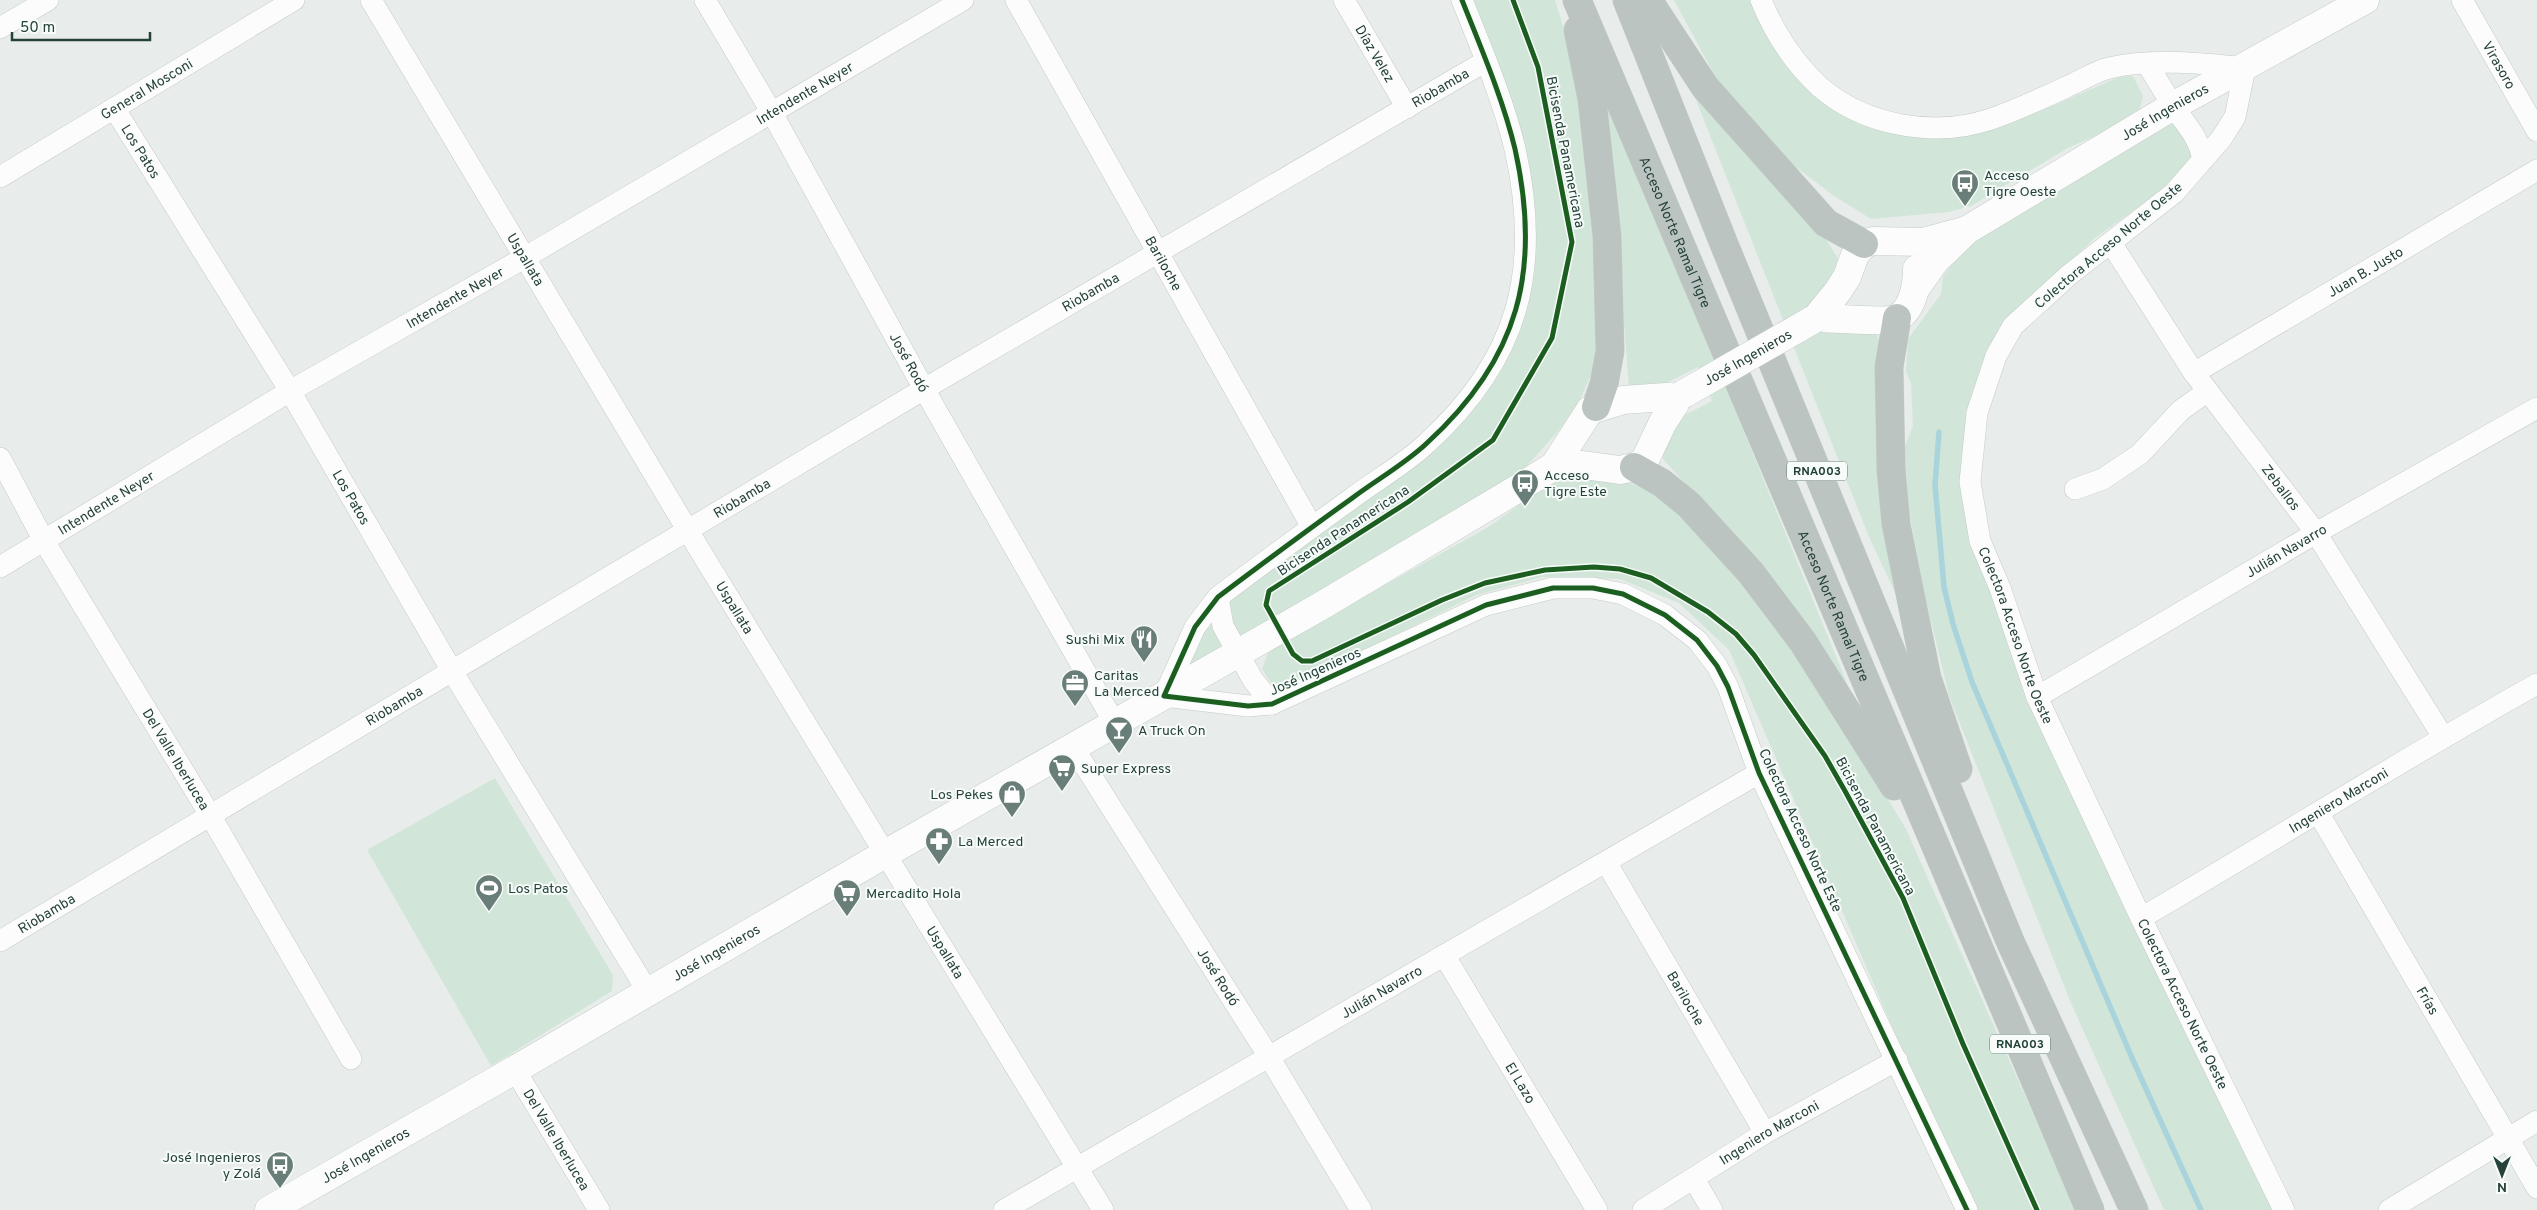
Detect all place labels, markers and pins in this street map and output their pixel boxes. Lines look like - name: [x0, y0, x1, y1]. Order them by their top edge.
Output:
- bus stop icon: Acceso Tigre Oeste: [1950, 168, 1980, 207]
- place label: Acceso Tigre Oeste: [1984, 168, 2056, 201]
- bus stop icon: Acceso Tigre Este: [1510, 468, 1540, 507]
- place label: Acceso Tigre Este: [1544, 468, 1607, 501]
- restaurant icon: Sushi Mix: [1129, 624, 1159, 663]
- place label: Sushi Mix: [1065, 632, 1125, 649]
- office icon: Caritas La Merced: [1060, 668, 1090, 707]
- place label: Caritas La Merced: [1094, 668, 1159, 701]
- bar icon: A Truck On: [1104, 715, 1134, 754]
- place label: A Truck On: [1138, 723, 1206, 740]
- supermarket icon: Super Express: [1047, 753, 1077, 792]
- place label: Super Express: [1081, 761, 1171, 778]
- shop icon: Los Pekes: [997, 779, 1027, 818]
- place label: Los Pekes: [930, 787, 993, 804]
- pharmacy icon: La Merced: [924, 826, 954, 865]
- place label: La Merced: [958, 834, 1023, 851]
- sports icon: Los Patos: [474, 873, 504, 912]
- supermarket icon: Mercadito Hola: [832, 878, 862, 917]
- place label: Los Patos: [508, 881, 568, 898]
- place label: Mercadito Hola: [866, 886, 961, 903]
- place label: José Ingenieros y Zolá: [162, 1150, 261, 1183]
- bus stop icon: José Ingenieros y Zolá: [265, 1150, 295, 1189]

